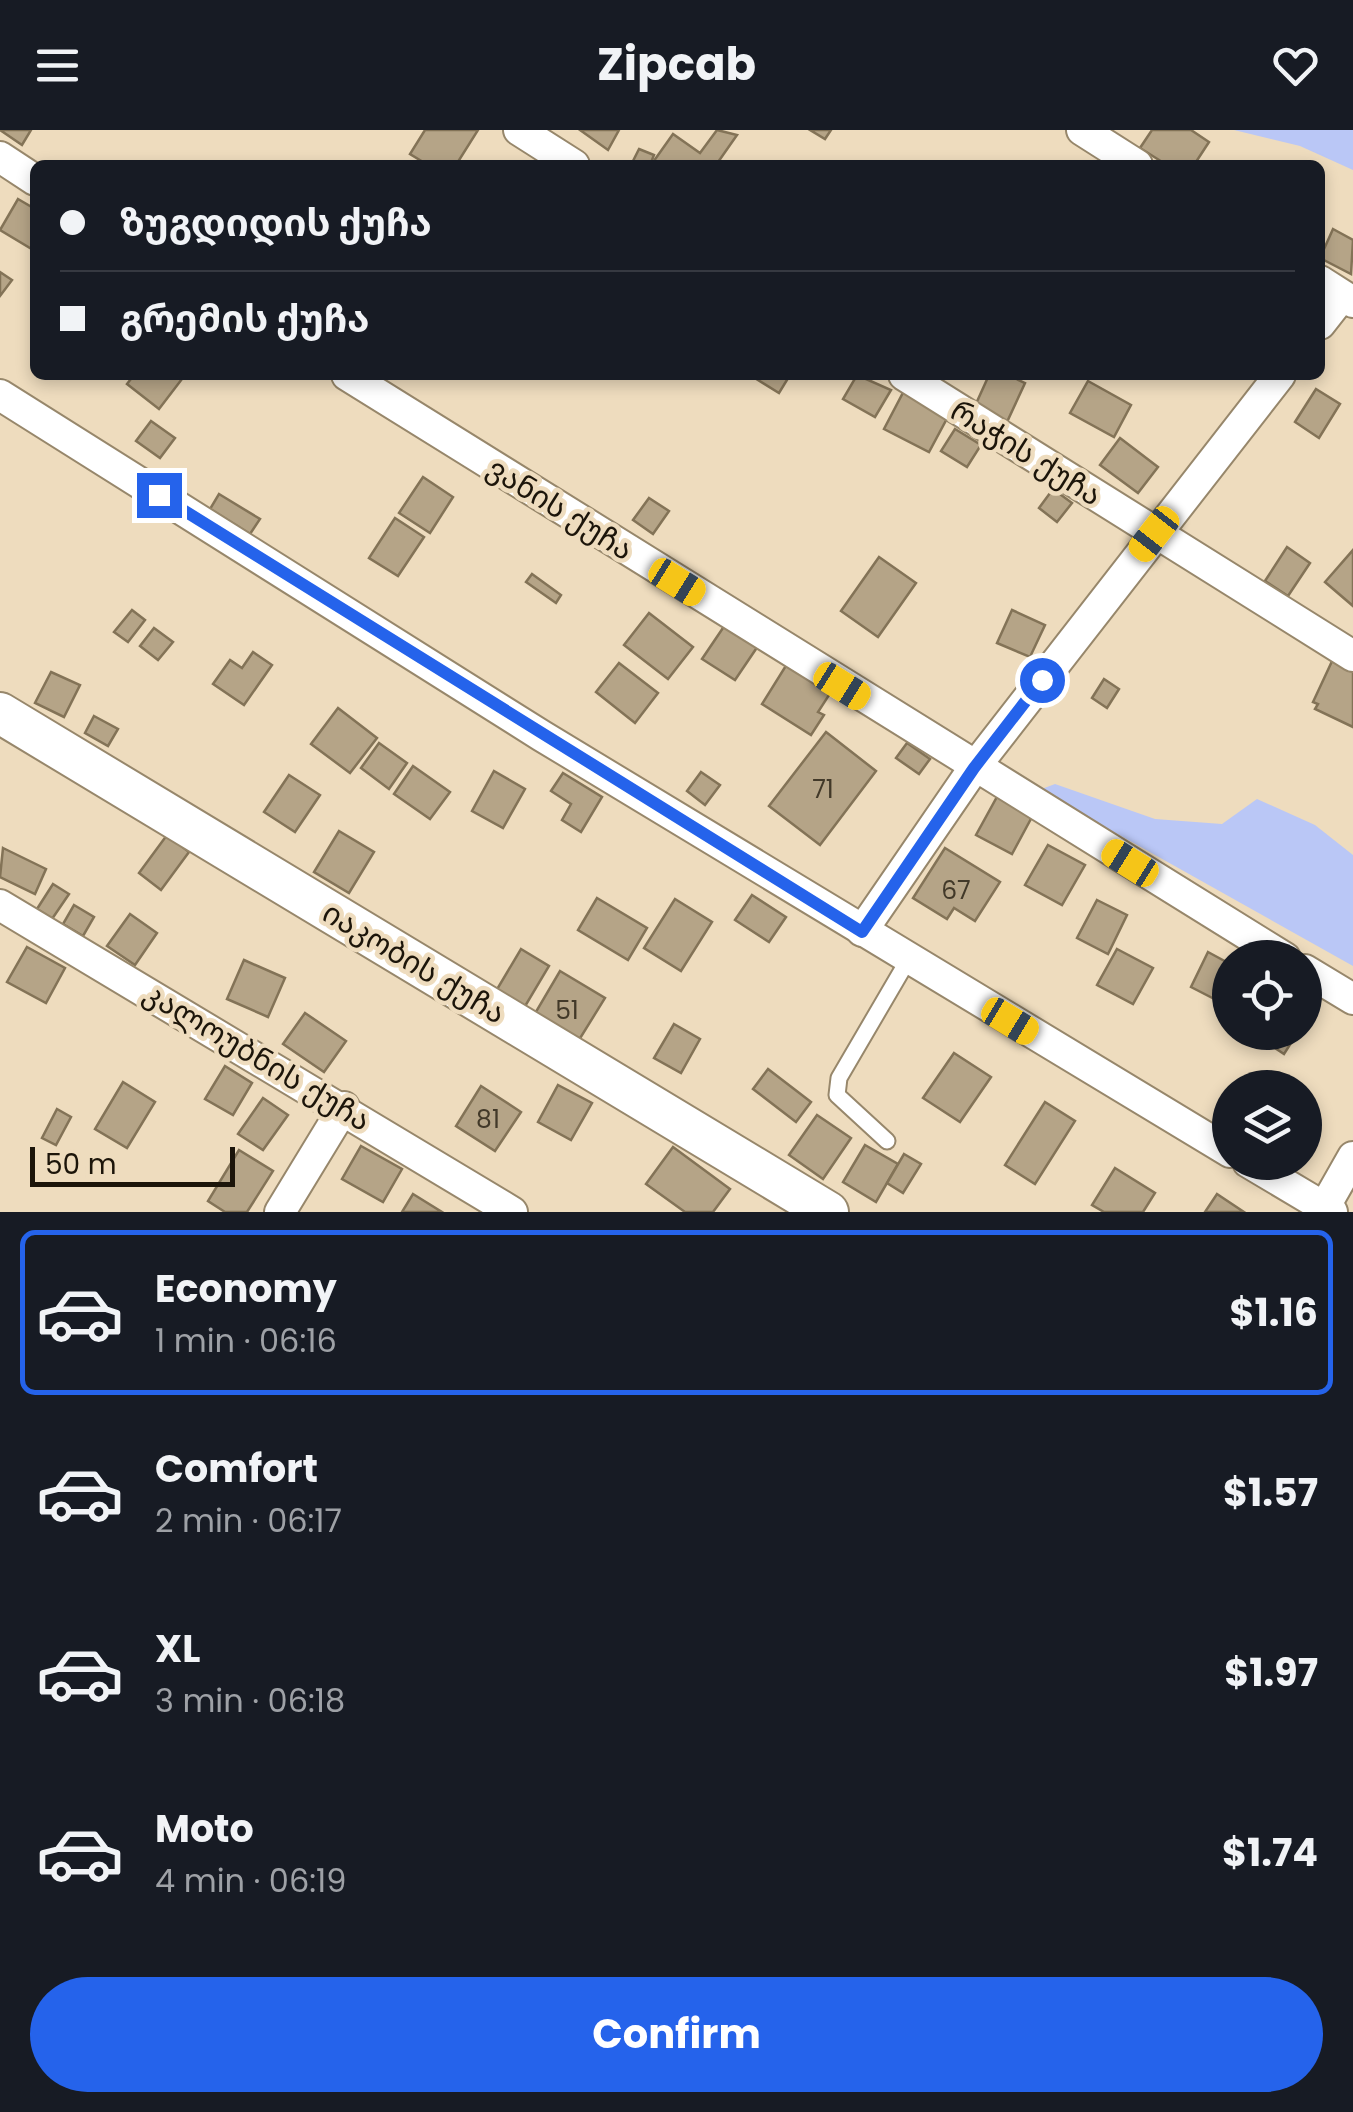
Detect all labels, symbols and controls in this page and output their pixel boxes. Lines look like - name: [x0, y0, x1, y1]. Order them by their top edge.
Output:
- text: Zipcab: [597, 33, 756, 96]
- icon: menu: [30, 38, 85, 93]
- icon: heart: [1268, 38, 1323, 93]
- text: ზუგდიდის ქუჩა: [120, 196, 432, 249]
- text: გრემის ქუჩა: [120, 292, 370, 345]
- street label: რაჭის ქუჩა: [942, 389, 1110, 516]
- street label: ვანის ქუჩა: [479, 447, 642, 571]
- route end: [137, 473, 182, 518]
- car: [1124, 501, 1184, 567]
- car: [644, 553, 710, 611]
- car: [809, 657, 875, 715]
- route start: [1020, 658, 1065, 703]
- house number: 71: [812, 772, 834, 807]
- car: [1097, 834, 1163, 892]
- house number: 67: [941, 873, 971, 908]
- street label: იაკობის ქუჩა: [315, 891, 514, 1034]
- map controls: [1212, 940, 1322, 1180]
- button: locate: [1212, 940, 1322, 1050]
- street label: კალოუბნის ქუჩა: [136, 972, 379, 1141]
- house number: 51: [555, 993, 579, 1028]
- car: [977, 993, 1043, 1049]
- button: layers: [1212, 1070, 1322, 1180]
- house number: 81: [476, 1102, 500, 1137]
- scale bar: [30, 1142, 235, 1186]
- text: 50 m: [45, 1145, 116, 1184]
- text: Economy: [155, 1262, 337, 1315]
- icon: car: [35, 1268, 125, 1358]
- text: $1.16: [1229, 1286, 1318, 1339]
- text: 1 min · 06:16: [155, 1318, 337, 1363]
- text: Comfort: [155, 1442, 318, 1495]
- icon: car: [35, 1448, 125, 1538]
- text: $1.57: [1223, 1466, 1318, 1519]
- text: 2 min · 06:17: [155, 1498, 342, 1543]
- text: XL: [155, 1622, 200, 1675]
- icon: car: [35, 1628, 125, 1718]
- text: $1.97: [1224, 1646, 1318, 1699]
- text: 3 min · 06:18: [155, 1678, 345, 1723]
- text: Moto: [155, 1802, 254, 1855]
- icon: car: [35, 1808, 125, 1898]
- text: $1.74: [1222, 1826, 1318, 1879]
- text: 4 min · 06:19: [155, 1858, 347, 1903]
- button: Confirm: [30, 1977, 1323, 2092]

